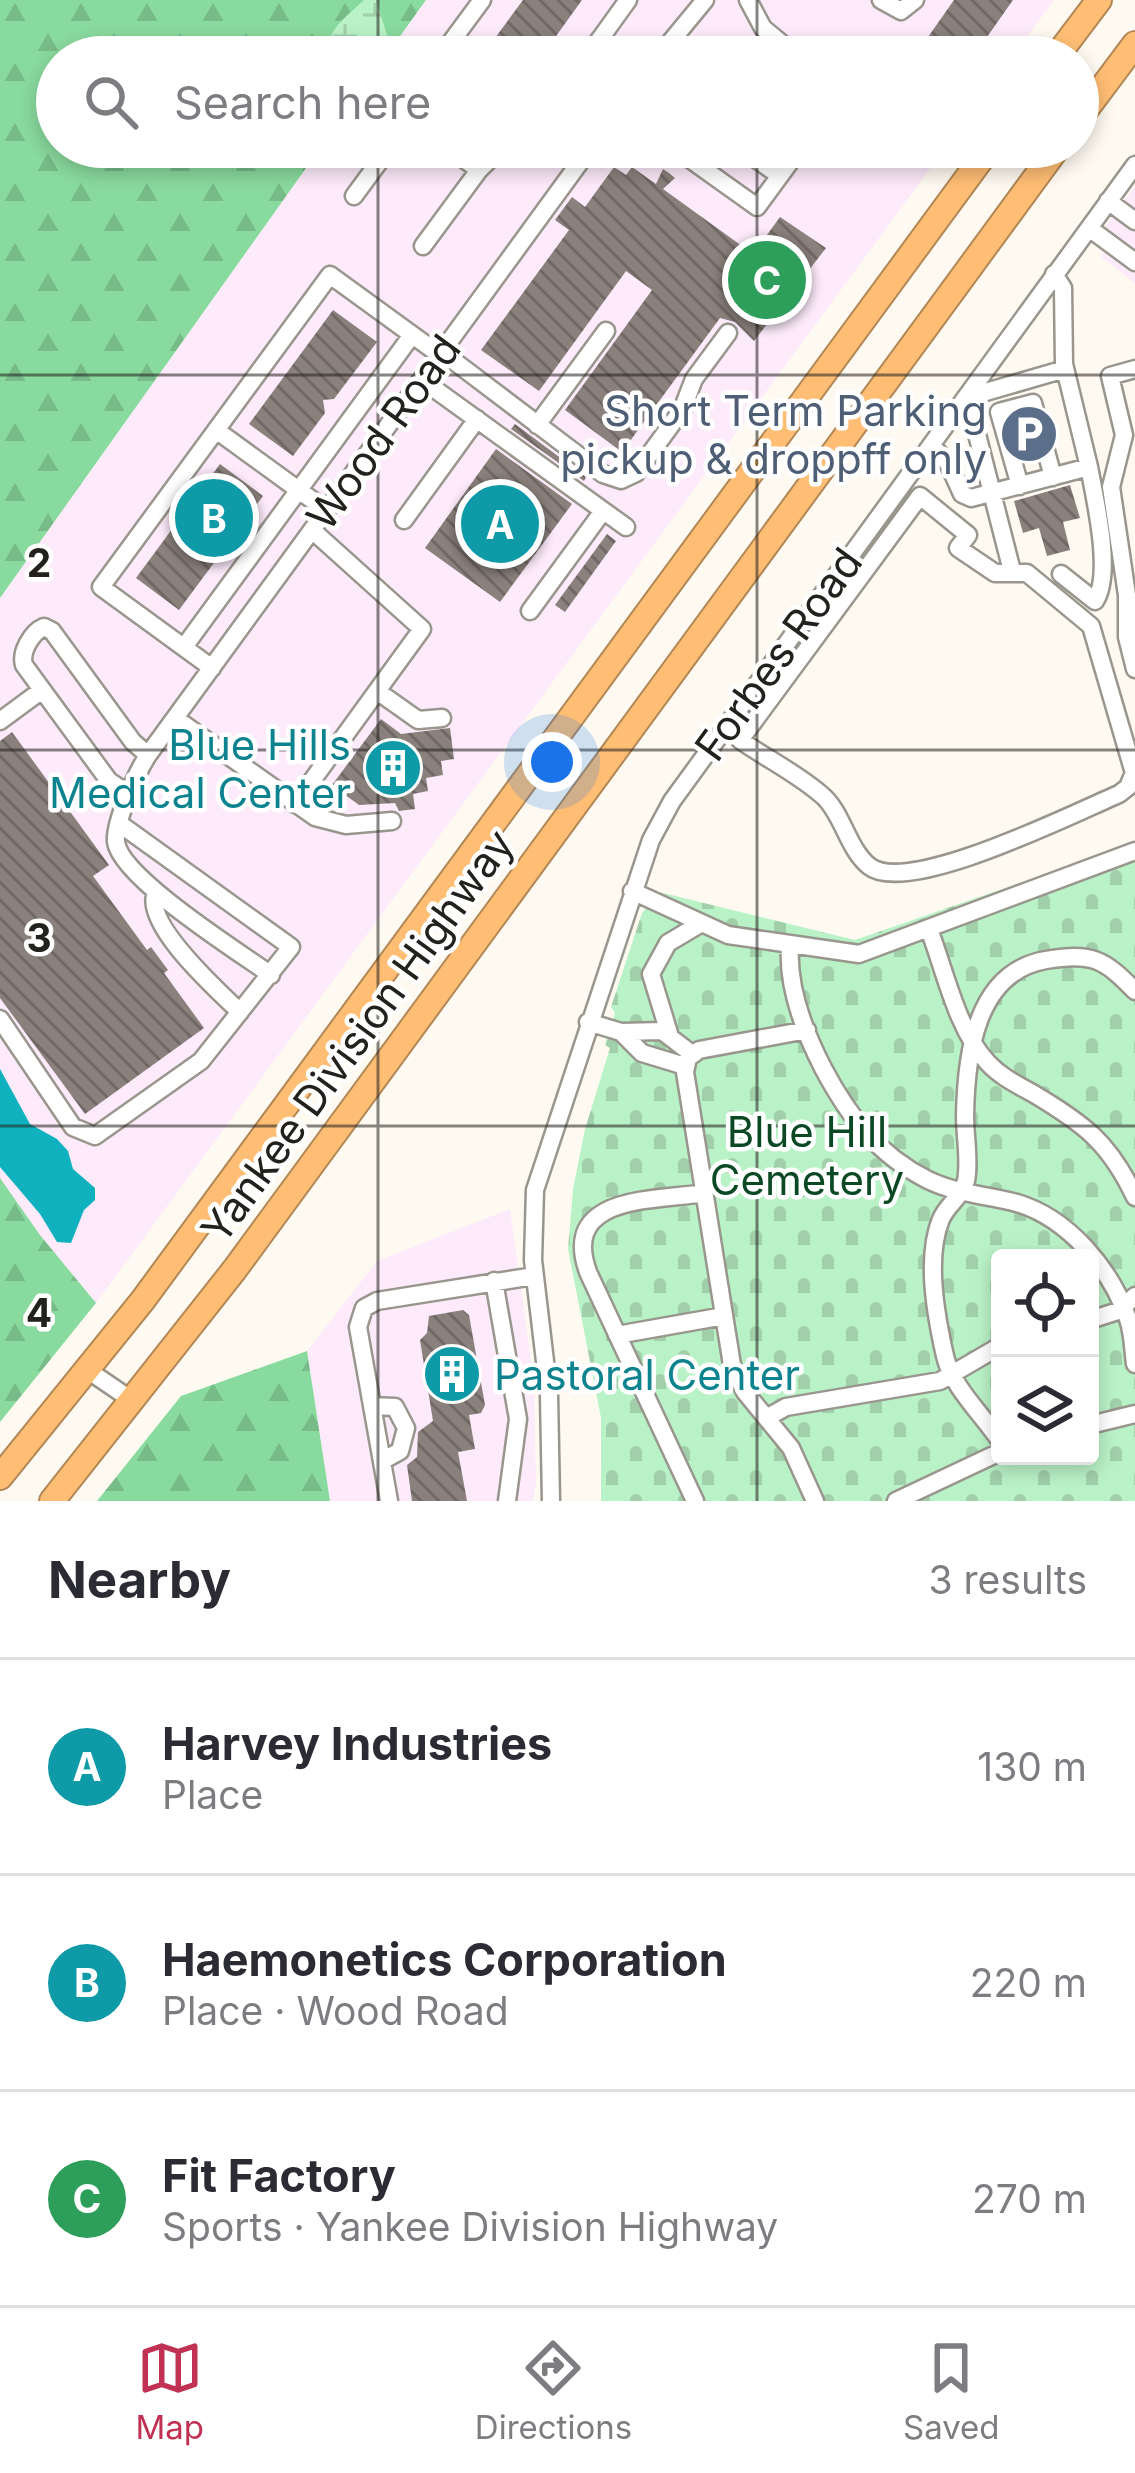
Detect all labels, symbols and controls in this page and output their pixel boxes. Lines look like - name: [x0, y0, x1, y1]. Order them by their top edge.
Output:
- search box: [36, 36, 1099, 168]
- icon: search: [78, 69, 144, 135]
- text: Search here: [174, 75, 431, 130]
- pin: C: [728, 235, 806, 325]
- street label: Wood Road: [295, 325, 471, 539]
- place label: Short Term Parking pickup & droppff only: [560, 385, 987, 484]
- parking icon: Short Term Parking pickup & droppff only: [998, 403, 1060, 465]
- pin: B: [175, 473, 253, 563]
- pin: A: [461, 479, 539, 569]
- street label: Forbes Road: [684, 538, 872, 770]
- text: 2: [27, 539, 51, 586]
- place label: Blue Hills Medical Center: [49, 719, 351, 818]
- your location: [522, 732, 582, 792]
- building icon: Blue Hills Medical Center: [362, 737, 424, 799]
- street label: Yankee Division Highway: [190, 820, 524, 1252]
- text: 3: [26, 914, 52, 961]
- park label: Blue Hill Cemetery: [710, 1106, 904, 1205]
- map controls: [991, 1249, 1099, 1465]
- button: locate: [991, 1249, 1099, 1357]
- text: 4: [26, 1289, 52, 1336]
- building icon: Pastoral Center: [421, 1343, 483, 1405]
- place label: Pastoral Center: [494, 1349, 800, 1400]
- button: layers: [991, 1357, 1099, 1465]
- text: Nearby: [48, 1549, 231, 1610]
- text: 3 results: [929, 1556, 1087, 1603]
- text: Harvey Industries: [162, 1716, 552, 1771]
- text: A: [72, 1743, 102, 1790]
- text: 130 m: [977, 1743, 1087, 1790]
- text: Place: [162, 1771, 263, 1818]
- text: Haemonetics Corporation: [162, 1932, 727, 1987]
- text: B: [74, 1959, 100, 2006]
- text: 220 m: [970, 1959, 1087, 2006]
- text: Place · Wood Road: [162, 1987, 509, 2034]
- text: Fit Factory: [162, 2148, 396, 2203]
- text: C: [73, 2175, 101, 2222]
- text: 270 m: [972, 2175, 1087, 2222]
- text: Sports · Yankee Division Highway: [162, 2203, 778, 2250]
- tab: Map: [135, 2335, 204, 2447]
- tab: Directions: [475, 2335, 632, 2447]
- tab: Saved: [903, 2335, 1000, 2447]

